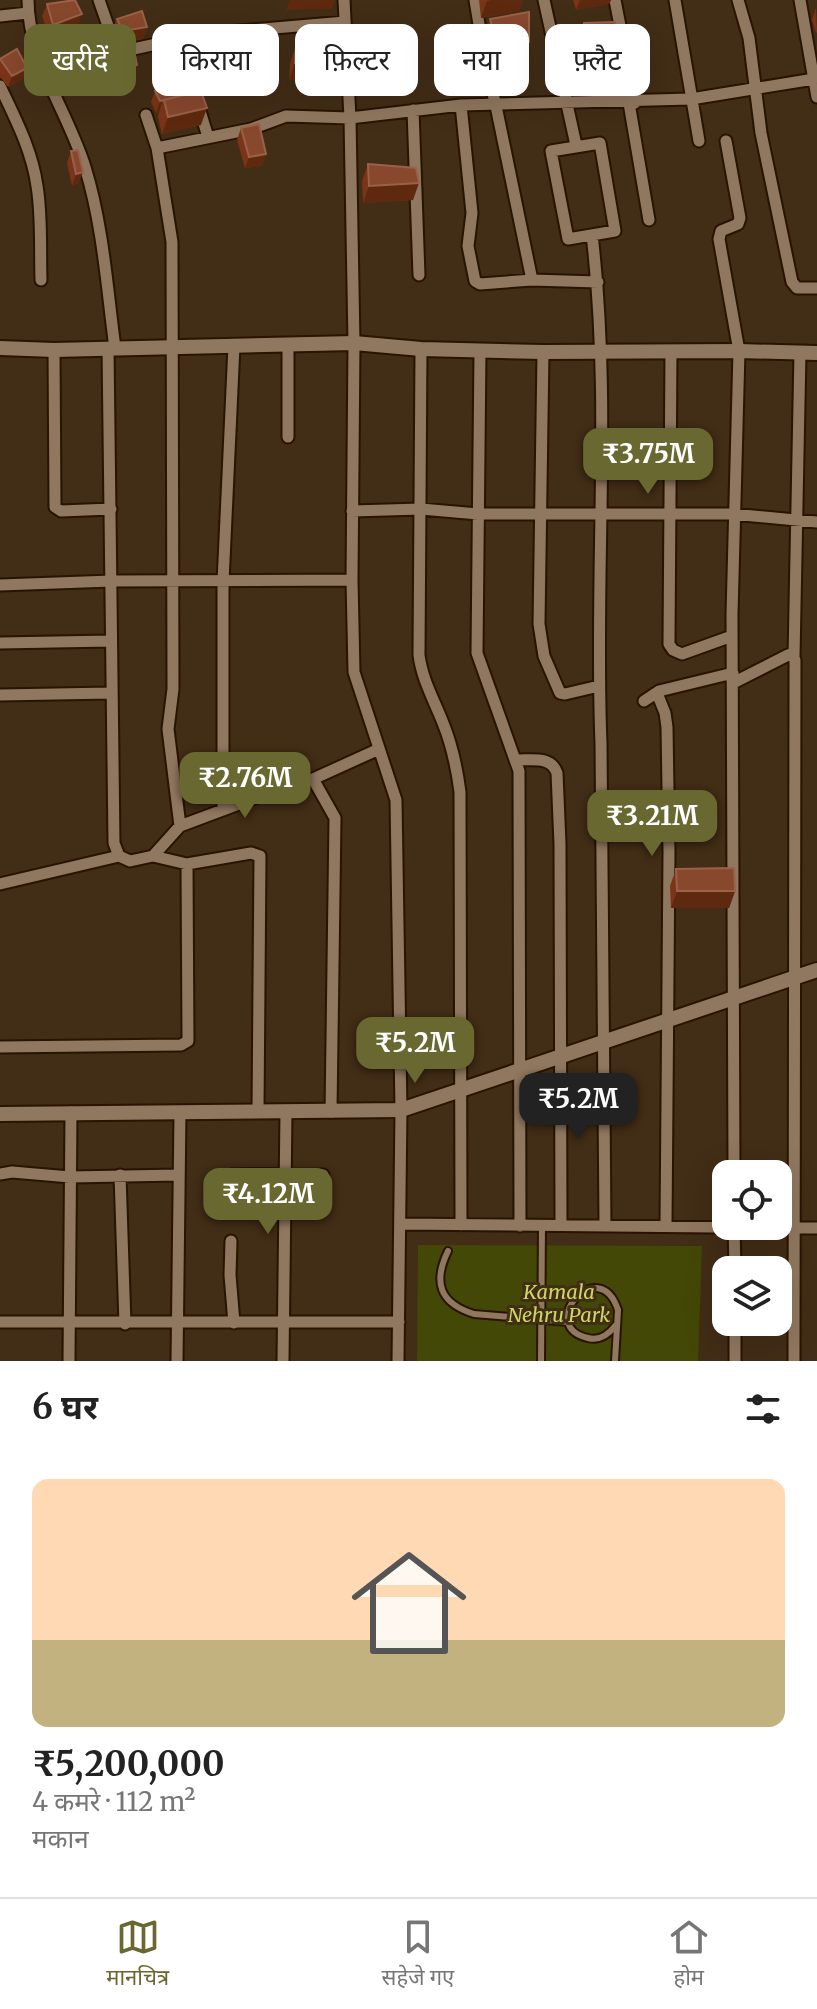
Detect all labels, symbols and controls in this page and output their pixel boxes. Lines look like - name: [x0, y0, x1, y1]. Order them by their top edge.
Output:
- chip: खरीदें: [24, 24, 136, 96]
- chip: किराया: [152, 24, 279, 96]
- chip: फ़िल्टर: [295, 24, 418, 96]
- chip: नया: [434, 24, 529, 96]
- chip: फ़्लैट: [545, 24, 650, 96]
- pin: ₹3.75M: [583, 428, 713, 496]
- text: ₹3.75M: [601, 437, 695, 470]
- pin: ₹2.76M: [180, 752, 310, 820]
- text: ₹2.76M: [197, 761, 293, 794]
- pin: ₹3.21M: [587, 790, 717, 858]
- text: ₹3.21M: [605, 799, 699, 832]
- pin: ₹5.2M: [359, 1017, 471, 1085]
- text: ₹5.2M: [374, 1026, 456, 1059]
- pin: ₹5.2M: [522, 1073, 634, 1141]
- text: ₹5.2M: [537, 1082, 619, 1115]
- map controls: [712, 1160, 792, 1336]
- button: locate: [712, 1160, 792, 1240]
- pin: ₹4.12M: [203, 1168, 333, 1236]
- text: ₹4.12M: [221, 1177, 315, 1210]
- button: layers: [712, 1256, 792, 1336]
- park label: Kamala Nehru Park: [508, 1279, 610, 1327]
- text: 6 घर: [32, 1386, 98, 1428]
- icon: filters: [741, 1387, 785, 1431]
- icon: home: [337, 1531, 481, 1675]
- text: ₹5,200,000: [32, 1743, 225, 1785]
- text: 4 कमरे · 112 m²: [32, 1785, 195, 1818]
- text: मकान: [32, 1822, 89, 1855]
- tab: मानचित्र: [106, 1915, 169, 1994]
- tab: सहेजे गए: [382, 1915, 454, 1994]
- tab: होम: [667, 1915, 711, 1994]

